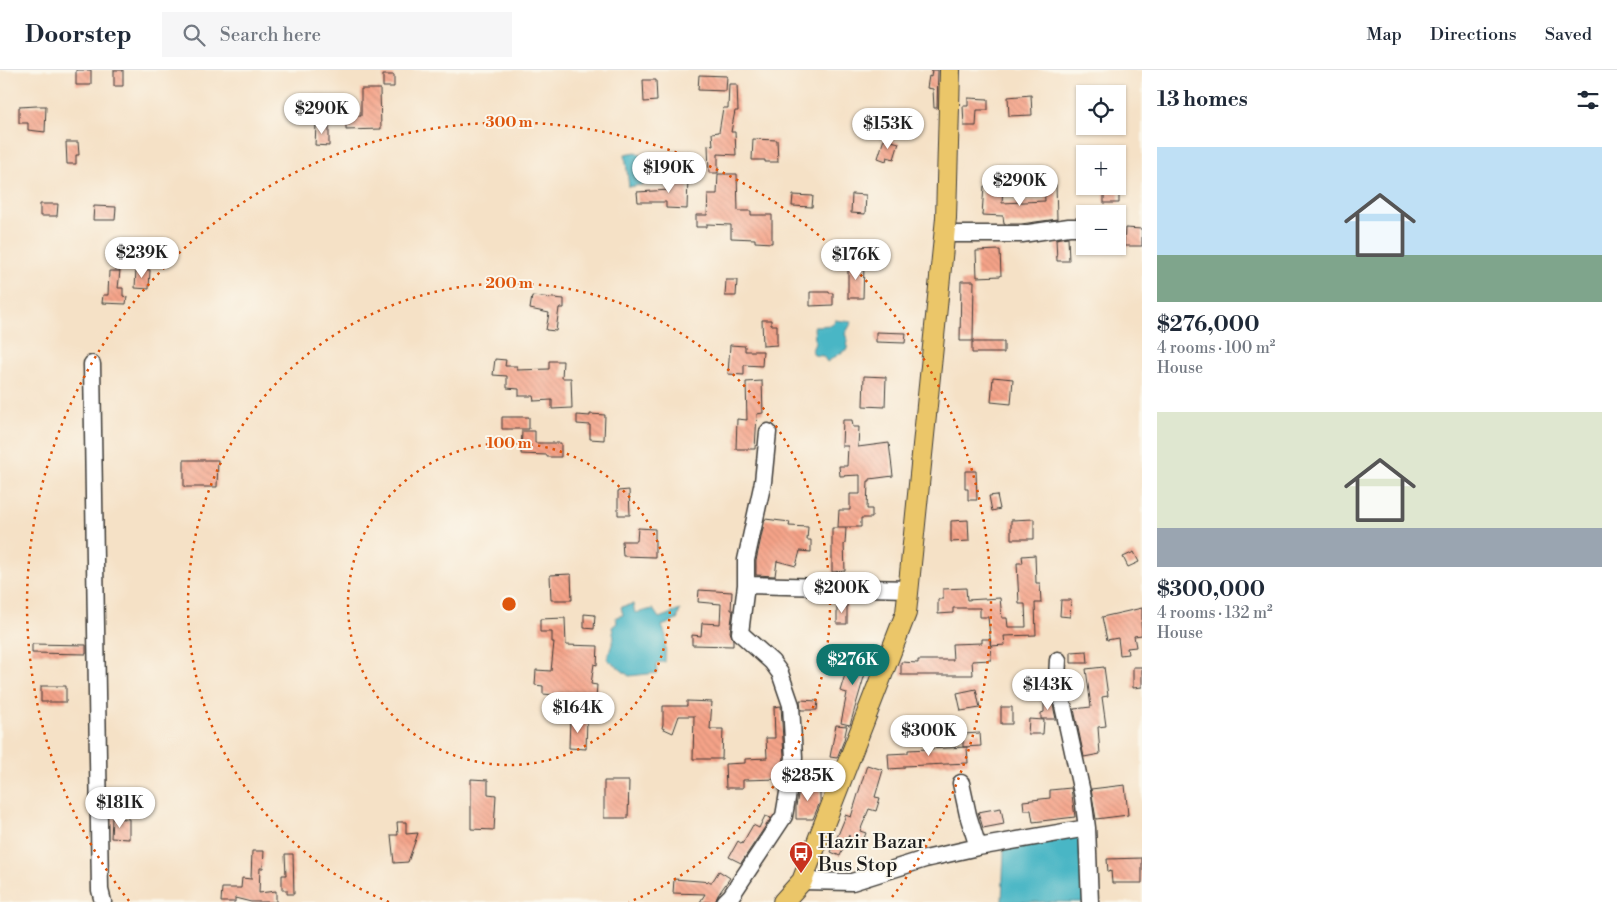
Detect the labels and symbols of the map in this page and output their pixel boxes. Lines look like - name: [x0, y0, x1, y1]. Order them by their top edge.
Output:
- pin: $290K: [287, 92, 357, 135]
- pin: $153K: [853, 108, 923, 150]
- text: 300 m: [486, 113, 533, 132]
- pin: $190K: [634, 152, 704, 194]
- pin: $290K: [985, 164, 1055, 207]
- pin: $239K: [107, 236, 177, 279]
- pin: $176K: [821, 238, 891, 281]
- text: 200 m: [485, 274, 533, 293]
- text: 100 m: [487, 434, 532, 453]
- pin: $200K: [807, 572, 877, 614]
- centre of rings: [500, 595, 518, 613]
- pin: $276K: [818, 644, 888, 686]
- pin: $143K: [1013, 668, 1083, 711]
- pin: $164K: [543, 692, 613, 734]
- pin: $300K: [894, 714, 964, 757]
- pin: $285K: [773, 760, 843, 802]
- pin: $181K: [85, 786, 155, 829]
- place label: Hazir Bazar Bus Stop: [817, 830, 926, 878]
- bus stop icon: Hazir Bazar Bus Stop: [788, 840, 814, 874]

